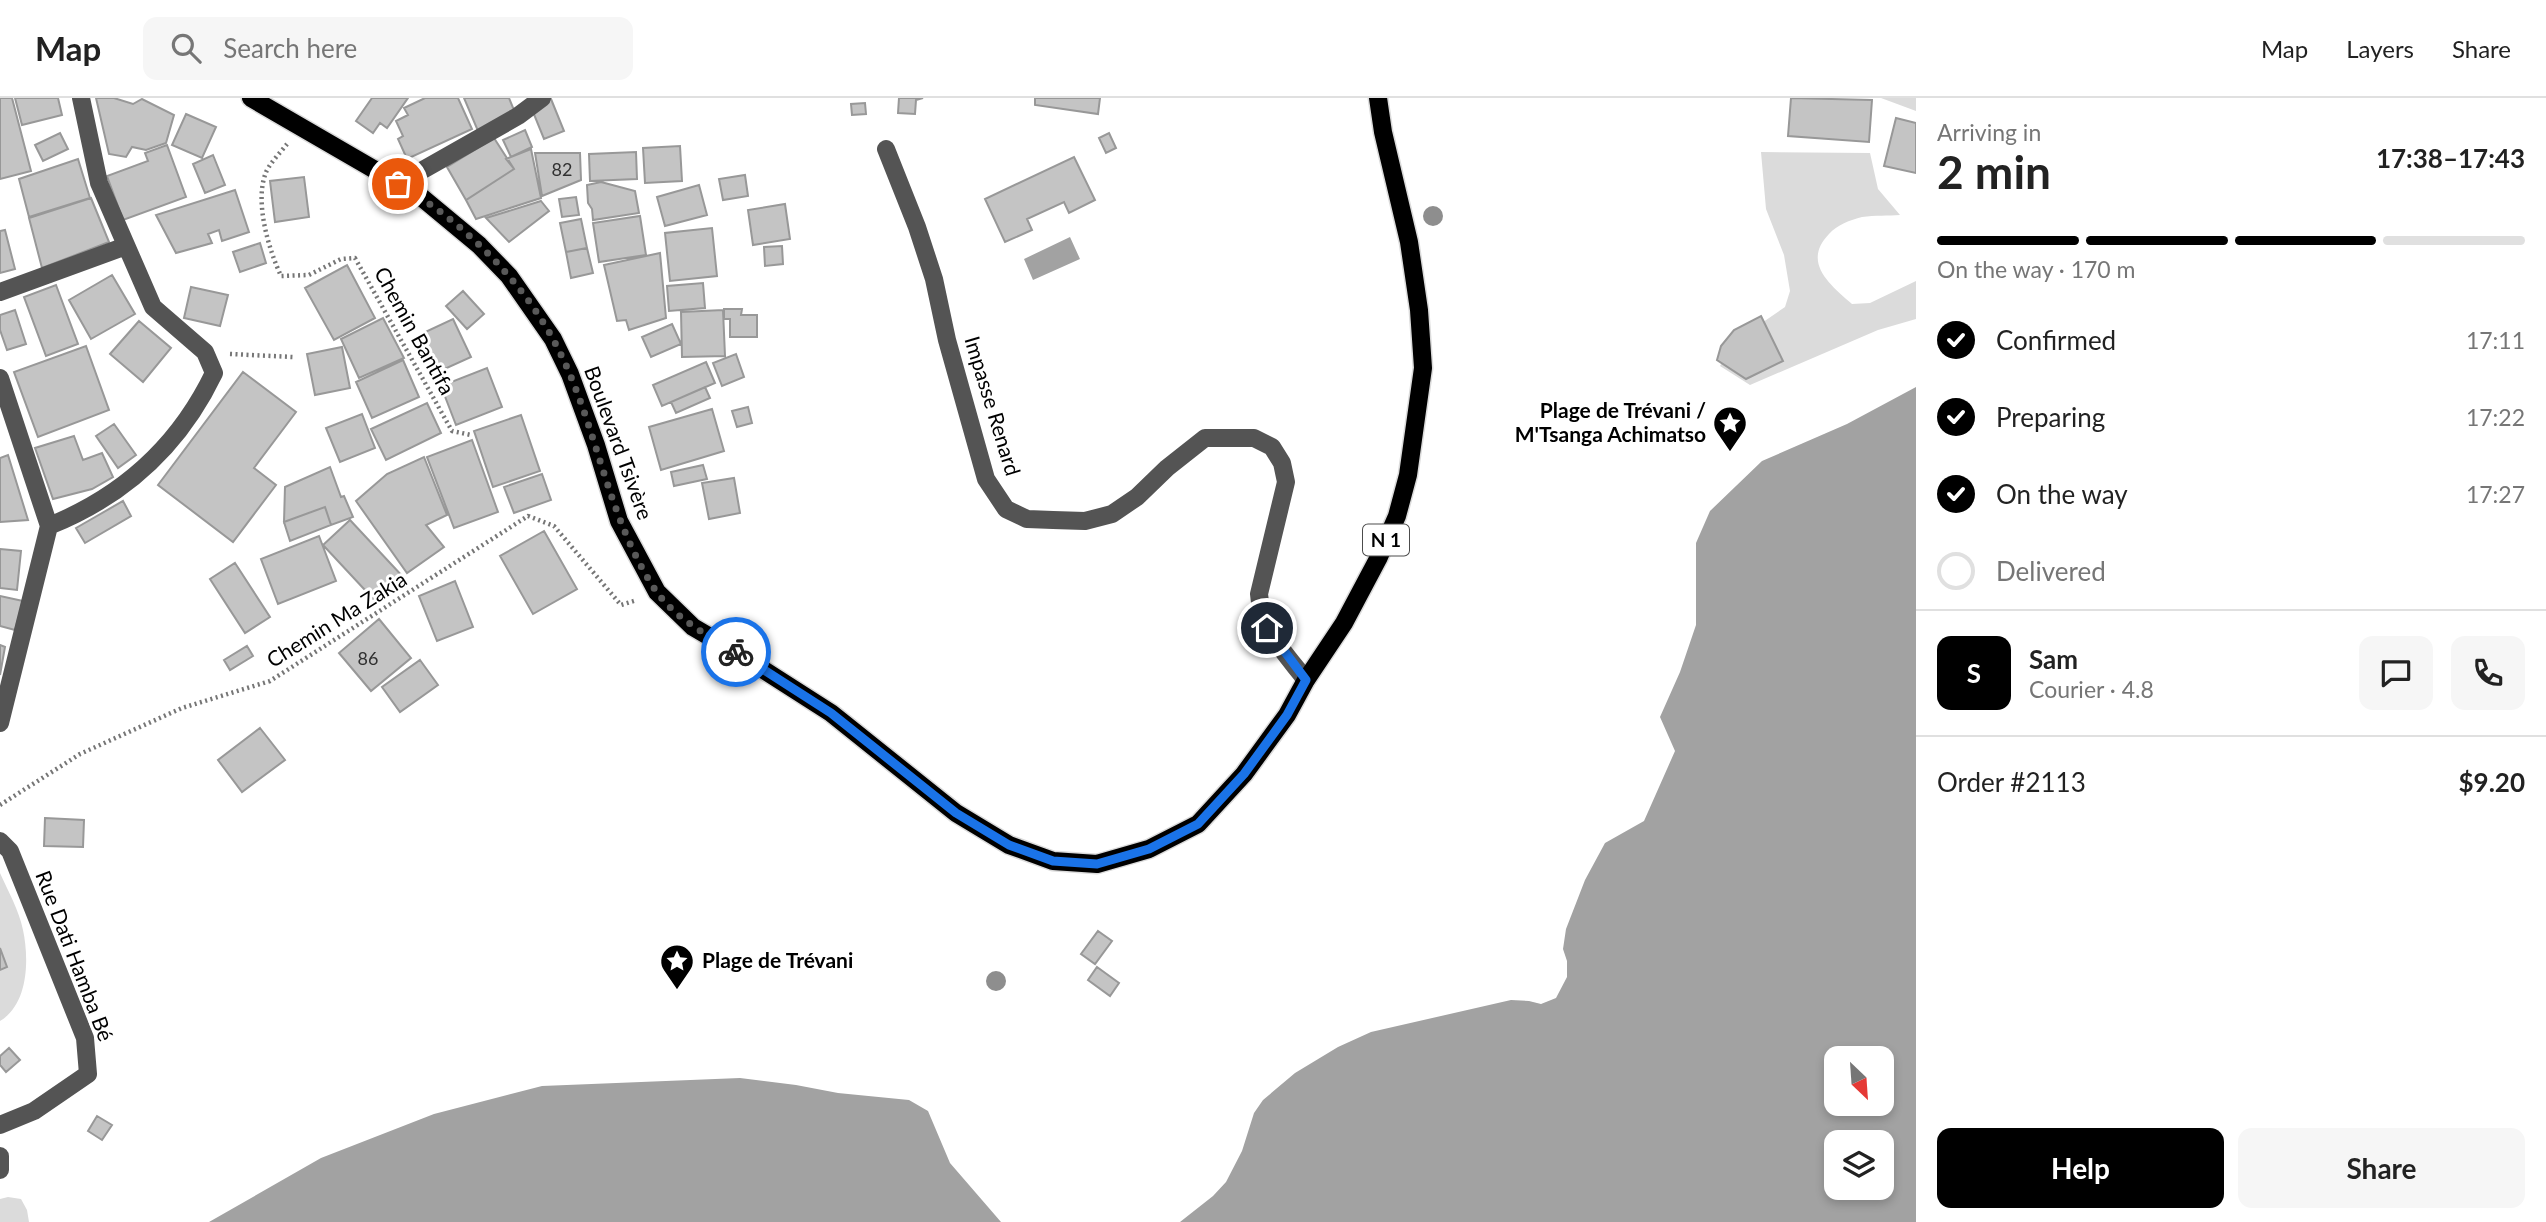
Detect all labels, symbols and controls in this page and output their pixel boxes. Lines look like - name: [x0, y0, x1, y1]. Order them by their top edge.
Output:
- search box: [143, 17, 633, 80]
- text: Map: [35, 28, 101, 68]
- icon: search: [167, 29, 205, 67]
- text: Search here: [223, 32, 357, 64]
- text: Map: [2261, 34, 2308, 63]
- text: Layers: [2346, 34, 2414, 63]
- text: Share: [2452, 34, 2511, 63]
- text: Arriving in: [1937, 118, 2041, 146]
- text: 17:38–17:43: [2376, 142, 2525, 174]
- text: 2 min: [1937, 144, 2051, 199]
- pin: [368, 154, 428, 214]
- house number: 82: [552, 158, 572, 180]
- icon: bag: [379, 165, 417, 203]
- text: On the way · 170 m: [1937, 255, 2136, 283]
- street label: Chemin Bantifa: [370, 262, 461, 399]
- icon: check: [1937, 321, 1975, 359]
- text: Confirmed: [1996, 324, 2116, 356]
- text: 17:11: [2466, 326, 2525, 354]
- street label: Impasse Renard: [960, 333, 1027, 478]
- street label: Boulevard Tsivère: [580, 362, 659, 523]
- place label: Plage de Trévani / M'Tsanga Achimatso: [1515, 397, 1706, 446]
- icon: check: [1937, 398, 1975, 436]
- text: Preparing: [1996, 401, 2105, 433]
- text: 17:22: [2466, 403, 2525, 431]
- place icon: Plage de Trévani / M'Tsanga Achimatso: [1711, 404, 1749, 453]
- icon: check: [1937, 475, 1975, 513]
- text: On the way: [1996, 478, 2128, 510]
- text: 17:27: [2466, 480, 2525, 508]
- road number: N 1: [1363, 524, 1409, 556]
- text: Delivered: [1996, 555, 2106, 587]
- street label: Chemin Ma Zakia: [262, 566, 411, 672]
- pin: [1237, 598, 1297, 658]
- icon: home: [1248, 609, 1286, 647]
- courier: [701, 617, 771, 687]
- icon: bike: [717, 633, 755, 671]
- button: chat: [2359, 636, 2433, 710]
- button: phone: [2451, 636, 2525, 710]
- text: Sam: [2029, 643, 2078, 675]
- house number: 86: [358, 647, 378, 669]
- text: S: [1967, 657, 1981, 689]
- text: Courier · 4.8: [2029, 675, 2154, 703]
- text: Order #2113: [1937, 766, 2086, 798]
- text: $9.20: [2459, 766, 2525, 798]
- street label: Rue Dati Hamba Bé: [31, 867, 119, 1044]
- place icon: Plage de Trévani: [658, 942, 696, 991]
- place label: Plage de Trévani: [702, 947, 853, 972]
- north arrow: [1824, 1046, 1894, 1116]
- map controls: [1824, 1046, 1894, 1200]
- button: Help: [1937, 1128, 2224, 1208]
- button: Share: [2238, 1128, 2525, 1208]
- button: layers: [1824, 1130, 1894, 1200]

